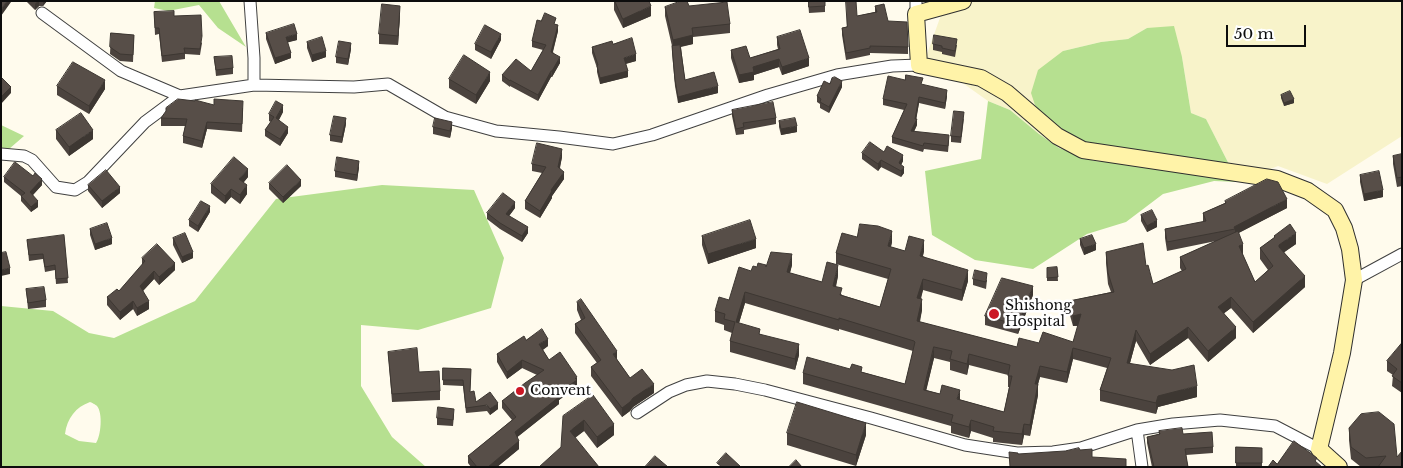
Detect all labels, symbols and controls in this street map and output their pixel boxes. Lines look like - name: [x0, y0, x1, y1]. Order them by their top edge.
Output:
- scale bar: [1228, 15, 1308, 47]
- text: 50 m: [1234, 24, 1274, 43]
- place label: Shishong Hospital: [1005, 298, 1072, 331]
- marker: Shishong Hospital: [987, 307, 1001, 321]
- place label: Convent: [530, 383, 591, 399]
- marker: Convent: [514, 385, 526, 397]

